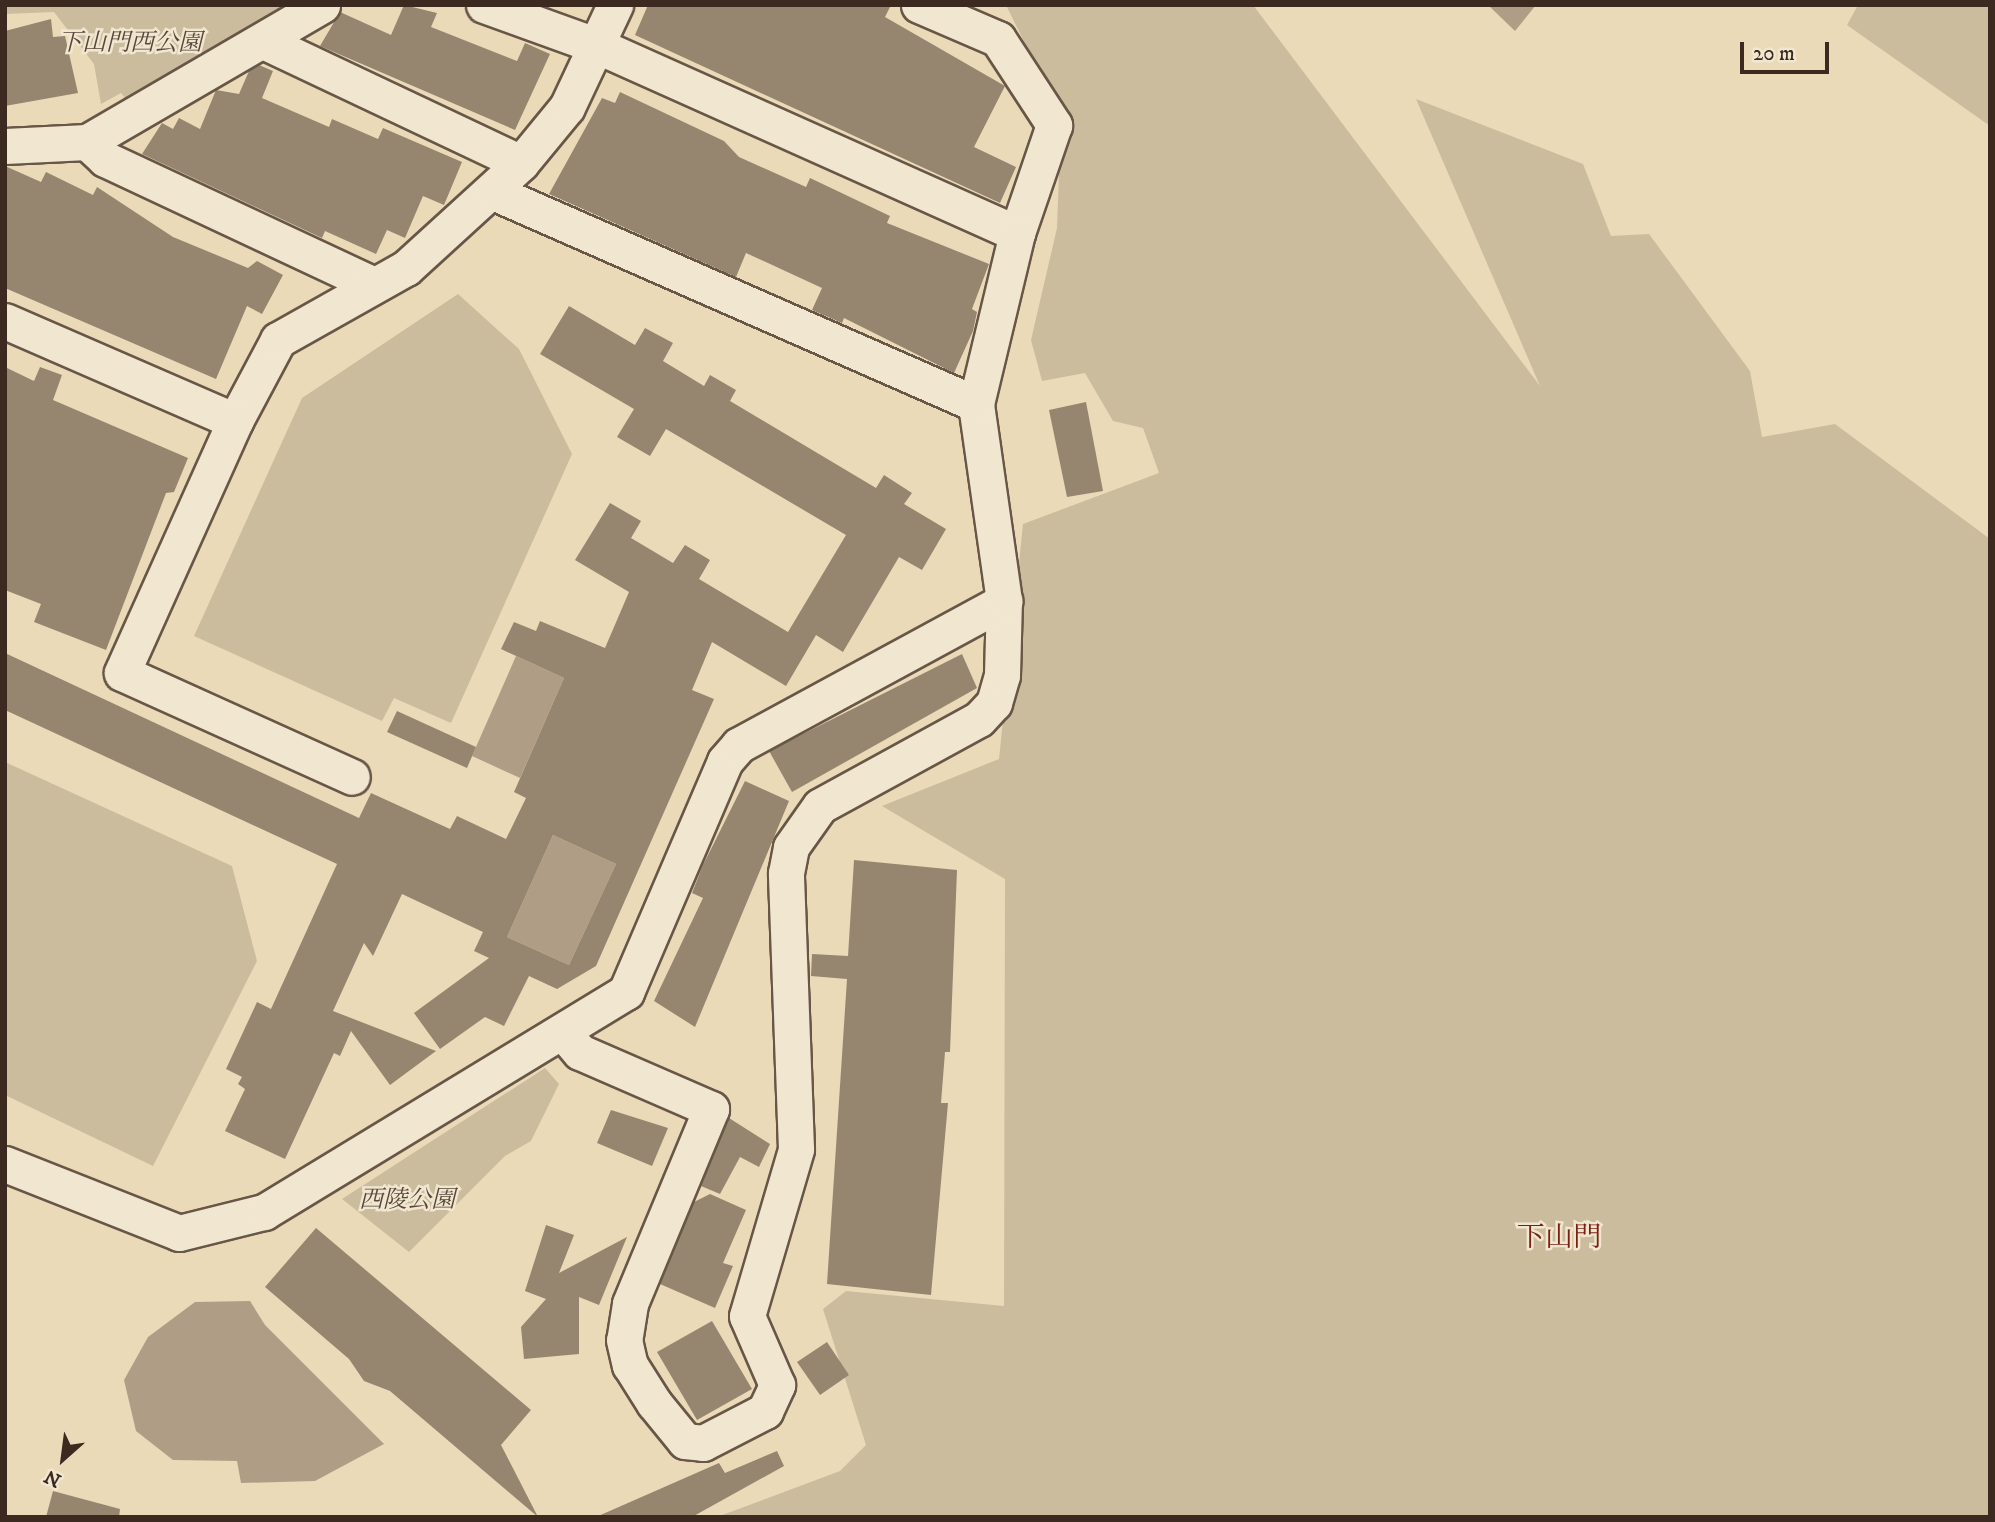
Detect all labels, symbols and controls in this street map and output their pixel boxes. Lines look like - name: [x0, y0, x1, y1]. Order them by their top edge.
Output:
- scale bar: [1743, 28, 1832, 72]
- park label: 下山門西公園: [58, 30, 202, 58]
- text: 20 m: [1753, 41, 1795, 67]
- park label: 西陵公園: [359, 1187, 455, 1215]
- district label: 下山門: [1517, 1221, 1601, 1255]
- north arrow: [28, 1424, 98, 1494]
- text: N: [41, 1464, 65, 1492]

